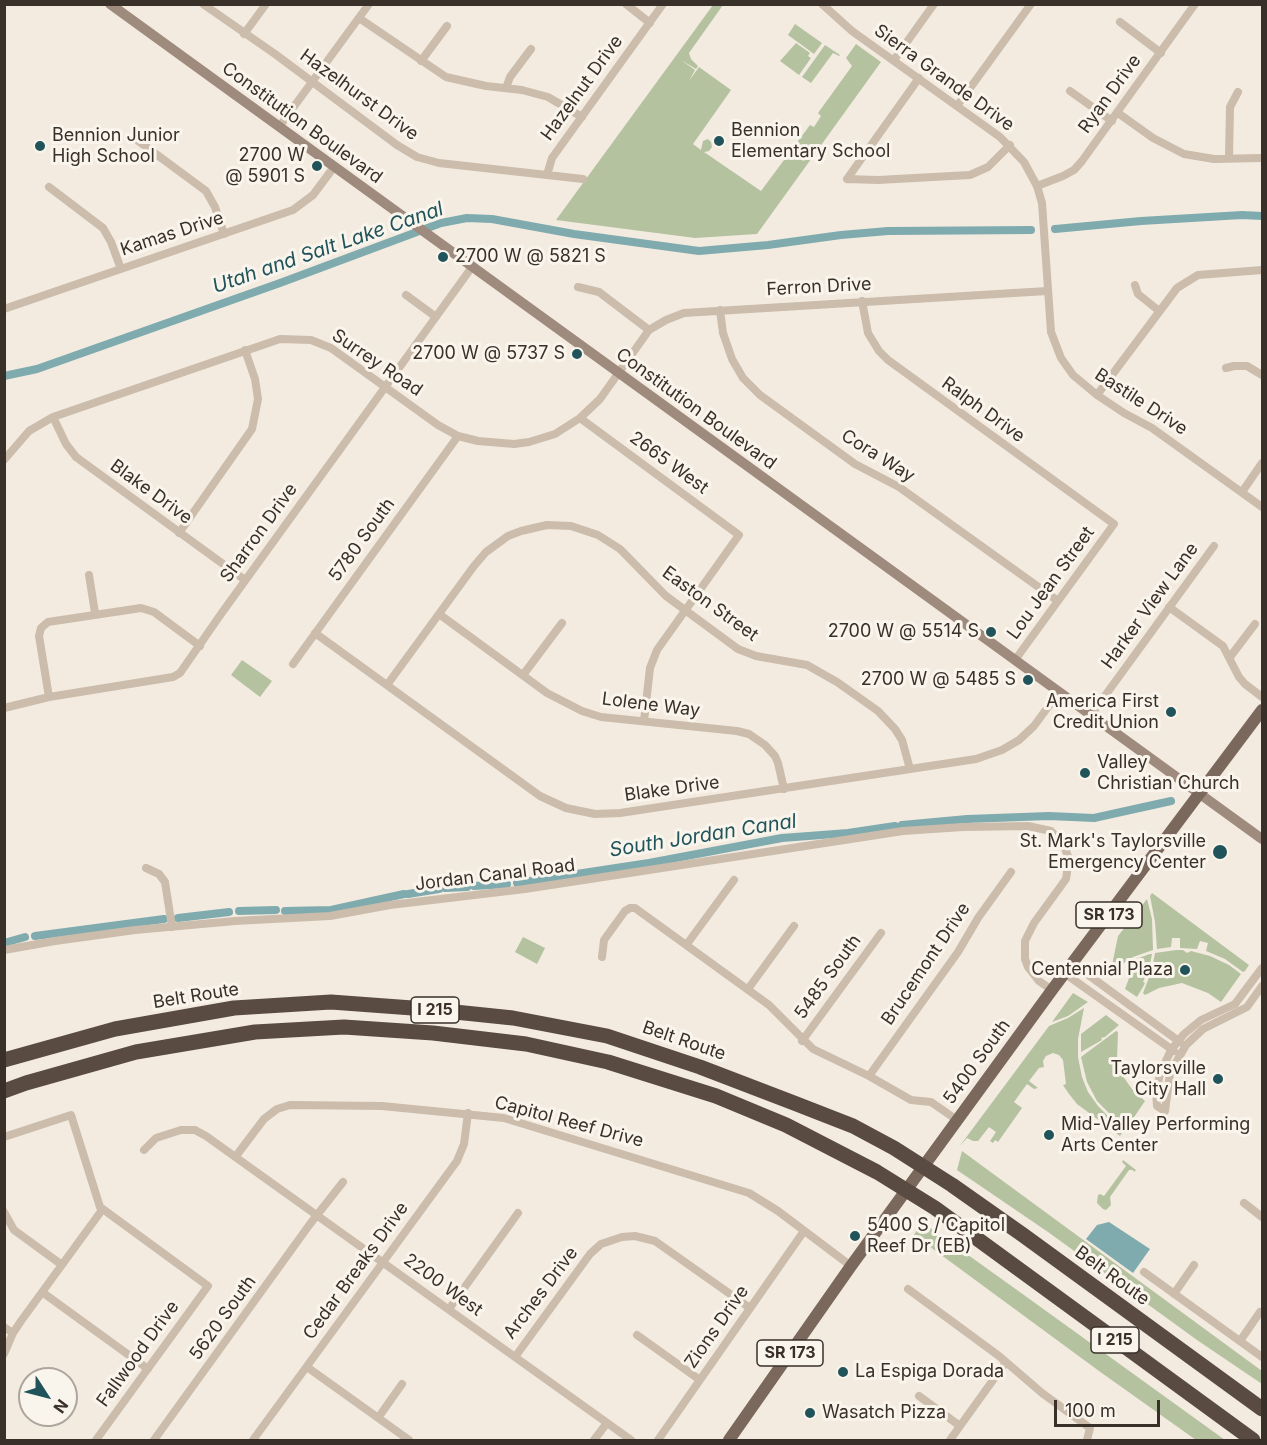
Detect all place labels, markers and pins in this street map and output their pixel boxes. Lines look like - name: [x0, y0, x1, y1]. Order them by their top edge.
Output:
- place label: Bennion Elementary School: [731, 120, 890, 162]
- place label: Bennion Junior High School: [52, 125, 180, 168]
- marker: Bennion Elementary School: [712, 134, 726, 148]
- marker: Bennion Junior High School: [33, 139, 47, 153]
- place label: 2700 W @ 5901 S: [225, 145, 305, 188]
- marker: 2700 W @ 5901 S: [310, 159, 324, 173]
- place label: 2700 W @ 5821 S: [455, 246, 606, 268]
- marker: 2700 W @ 5821 S: [436, 250, 450, 264]
- place label: 2700 W @ 5737 S: [412, 343, 565, 365]
- marker: 2700 W @ 5737 S: [570, 347, 584, 361]
- place label: 2700 W @ 5514 S: [828, 621, 979, 643]
- marker: 2700 W @ 5514 S: [984, 625, 998, 639]
- place label: 2700 W @ 5485 S: [861, 669, 1016, 691]
- marker: 2700 W @ 5485 S: [1021, 673, 1035, 687]
- place label: America First Credit Union: [1046, 691, 1159, 734]
- marker: America First Credit Union: [1164, 705, 1178, 719]
- place label: Valley Christian Church: [1097, 752, 1240, 795]
- marker: Valley Christian Church: [1078, 766, 1092, 780]
- place label: St. Mark's Taylorsville Emergency Center: [1020, 831, 1206, 874]
- marker: St. Mark's Taylorsville Emergency Center: [1211, 843, 1229, 861]
- place label: Centennial Plaza: [1031, 959, 1173, 981]
- marker: Centennial Plaza: [1178, 963, 1192, 977]
- place label: Taylorsville City Hall: [1111, 1058, 1206, 1100]
- marker: Taylorsville City Hall: [1211, 1072, 1225, 1086]
- place label: Mid-Valley Performing Arts Center: [1061, 1114, 1250, 1156]
- marker: Mid-Valley Performing Arts Center: [1042, 1128, 1056, 1142]
- place label: 5400 S / Capitol Reef Dr (EB): [867, 1215, 1005, 1258]
- marker: 5400 S / Capitol Reef Dr (EB): [848, 1229, 862, 1243]
- place label: La Espiga Dorada: [855, 1361, 1004, 1383]
- marker: La Espiga Dorada: [836, 1365, 850, 1379]
- place label: Wasatch Pizza: [822, 1402, 946, 1424]
- marker: Wasatch Pizza: [803, 1406, 817, 1420]

